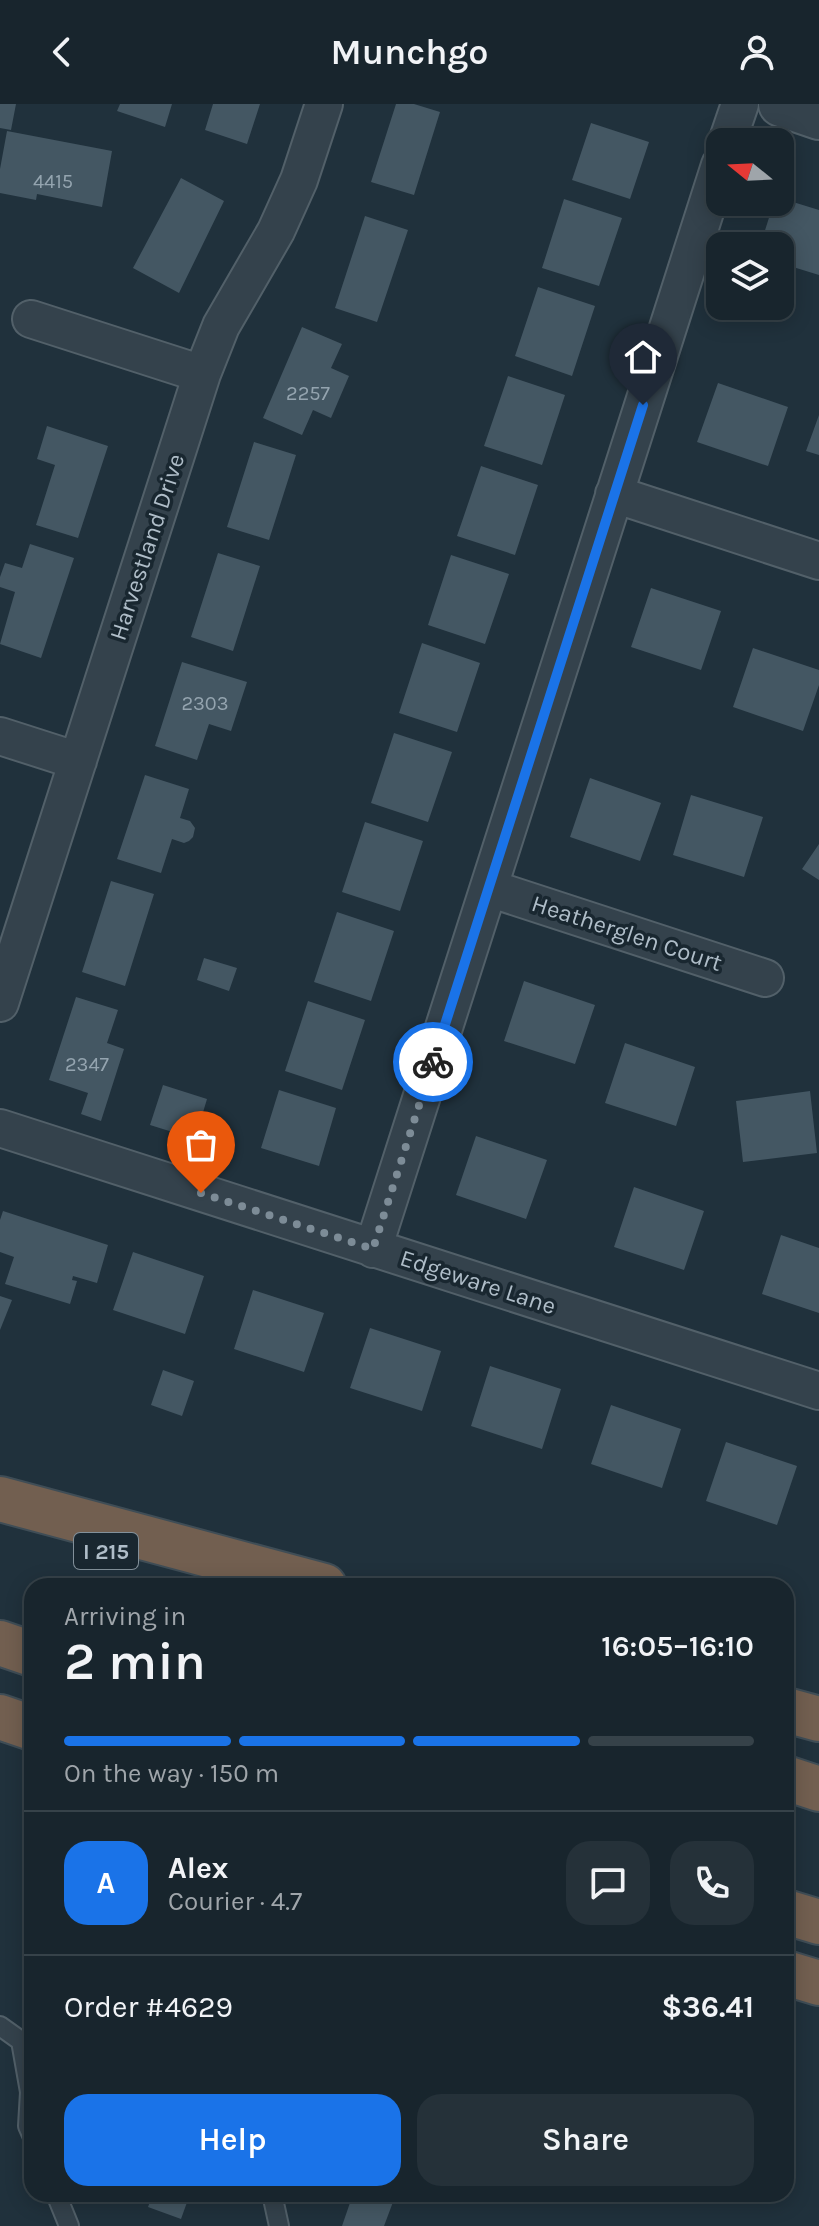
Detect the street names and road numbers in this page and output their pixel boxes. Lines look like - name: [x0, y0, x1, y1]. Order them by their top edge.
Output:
- street label: Harvestland Drive: [104, 450, 190, 644]
- street label: Heatherglen Court: [528, 889, 726, 977]
- street label: Edgeware Lane: [397, 1244, 559, 1320]
- road number: I 215: [74, 1533, 138, 1569]

